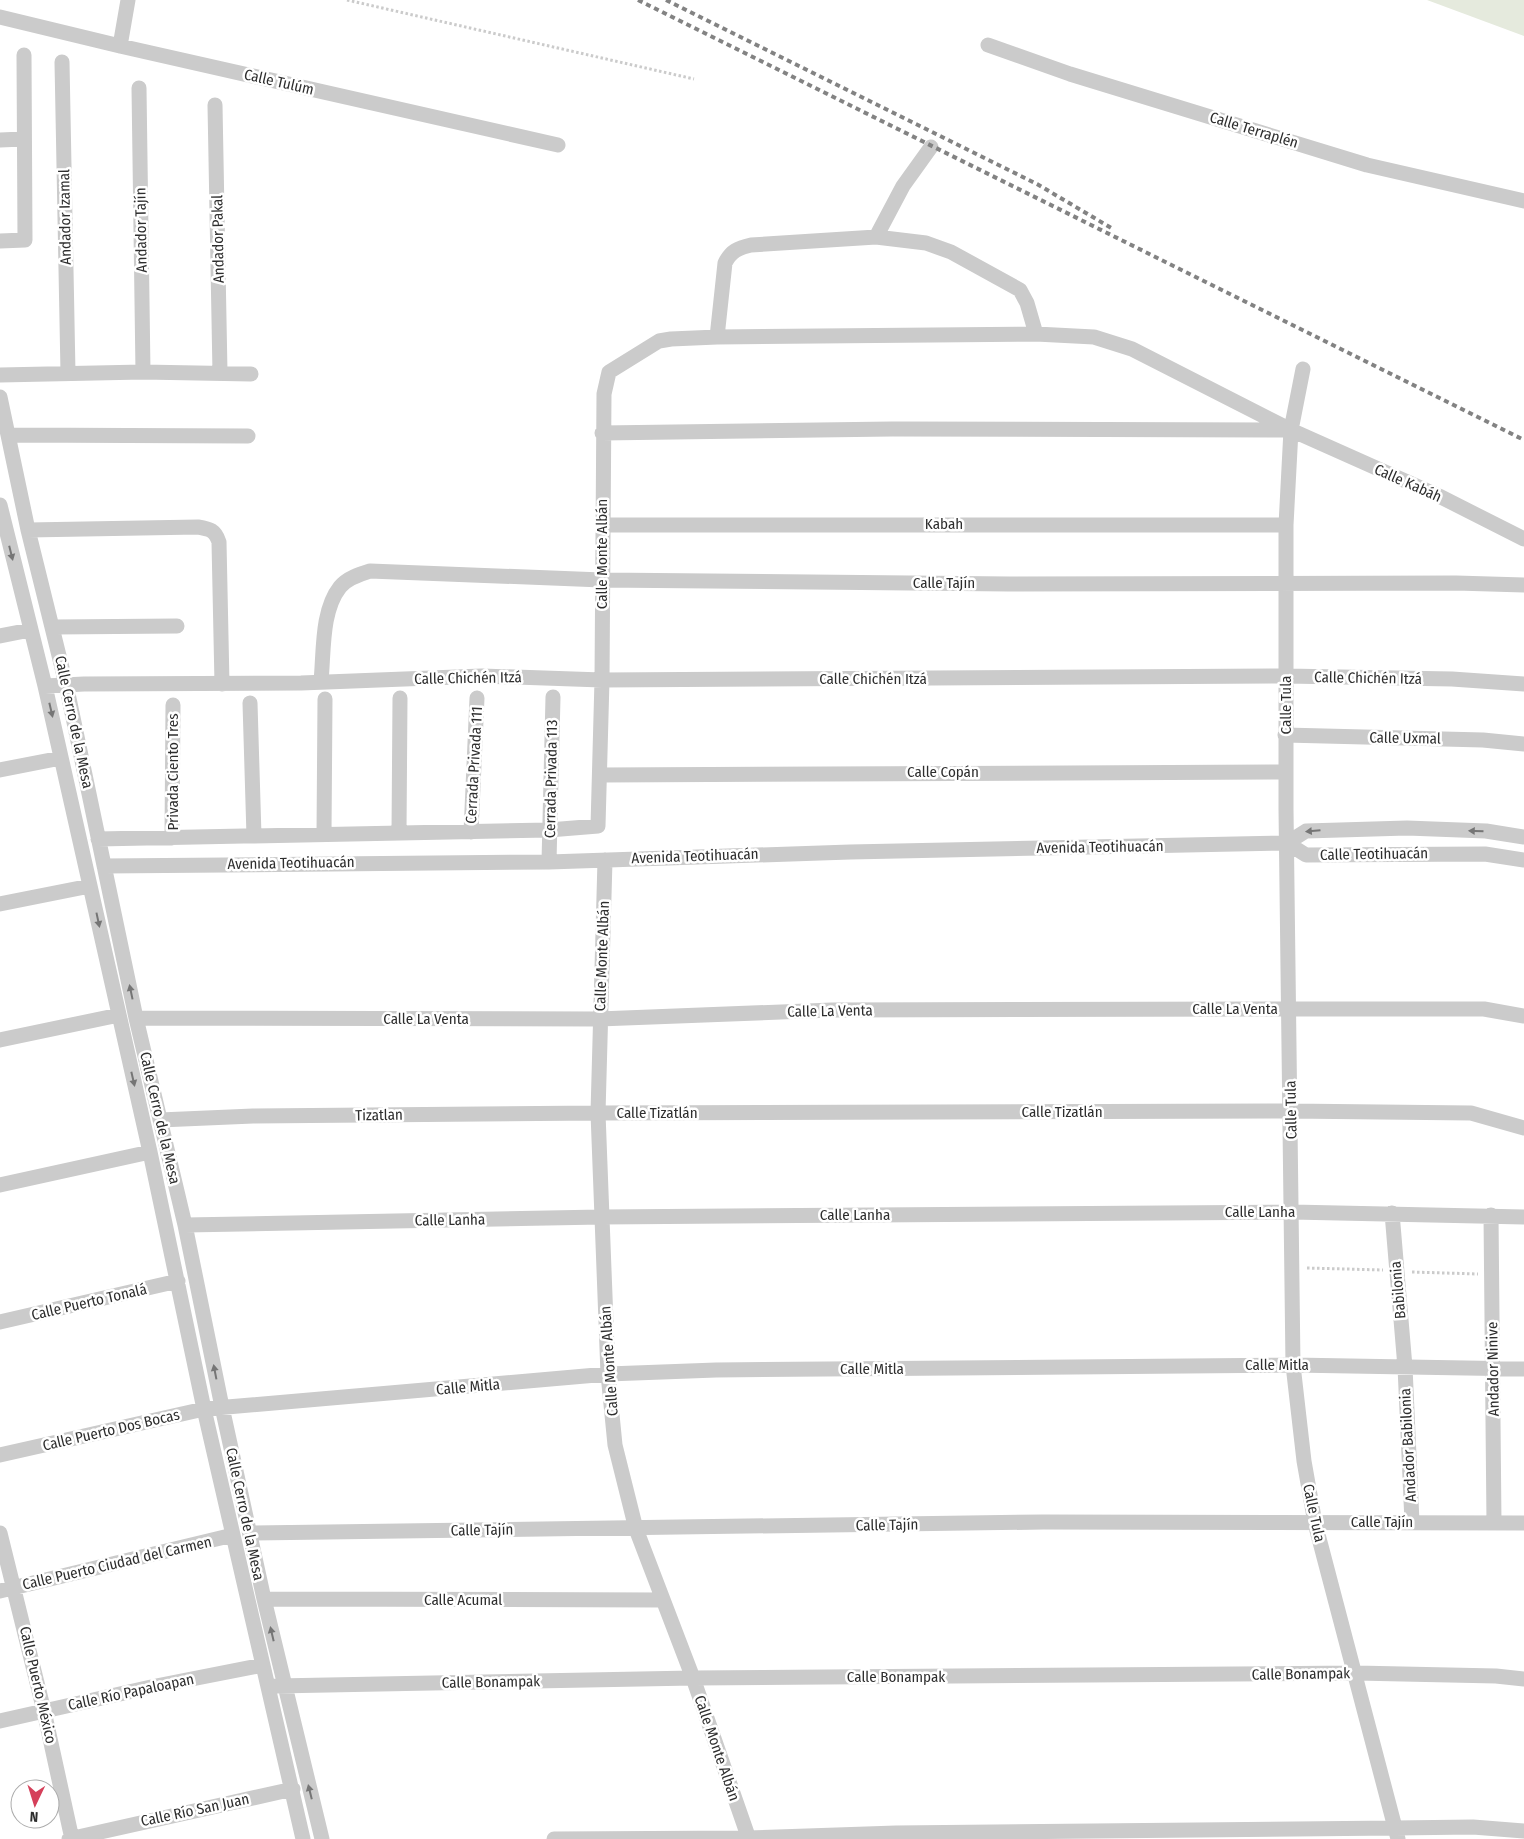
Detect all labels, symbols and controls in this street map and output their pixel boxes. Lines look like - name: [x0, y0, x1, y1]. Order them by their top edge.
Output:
- street label: Calle Tulúm: [242, 65, 316, 99]
- street label: Calle Terraplén: [1208, 108, 1300, 152]
- street label: Andador Izamal: [55, 169, 75, 265]
- street label: Andador Tajín: [131, 187, 151, 273]
- street label: Andador Pakal: [208, 195, 228, 283]
- street label: Calle Kabáh: [1372, 460, 1444, 506]
- street label: Calle Monte Albán: [593, 499, 611, 609]
- street label: Kabah: [925, 515, 963, 533]
- one-way arrow: [8, 545, 16, 560]
- street label: Calle Tajín: [913, 574, 975, 592]
- street label: Calle Cerro de la Mesa: [51, 654, 97, 790]
- street label: Calle Chichén Itzá: [414, 668, 522, 688]
- street label: Calle Chichén Itzá: [1314, 668, 1422, 688]
- street label: Calle Chichén Itzá: [819, 670, 927, 688]
- street label: Calle Tula: [1277, 676, 1295, 734]
- one-way arrow: [47, 703, 55, 718]
- street label: Cerrada Privada 111: [462, 706, 486, 824]
- street label: Privada Ciento Tres: [164, 713, 182, 831]
- street label: Cerrada Privada 113: [541, 719, 561, 838]
- street label: Calle Uxmal: [1369, 728, 1441, 748]
- street label: Calle Copán: [907, 763, 979, 781]
- one-way arrow: [1305, 827, 1321, 835]
- one-way arrow: [1467, 827, 1483, 835]
- street label: Avenida Teotihuacán: [1036, 837, 1164, 857]
- street label: Calle Teotihuacán: [1320, 844, 1428, 864]
- street label: Avenida Teotihuacán: [631, 845, 759, 867]
- street label: Avenida Teotihuacán: [227, 853, 355, 873]
- street label: Calle Monte Albán: [591, 900, 613, 1012]
- one-way arrow: [94, 913, 102, 928]
- one-way arrow: [127, 984, 135, 999]
- street label: Calle La Venta: [1192, 1000, 1278, 1018]
- street label: Calle La Venta: [787, 1001, 873, 1021]
- street label: Calle La Venta: [383, 1010, 469, 1028]
- street label: Calle Cerro de la Mesa: [136, 1050, 184, 1186]
- one-way arrow: [129, 1071, 137, 1086]
- street label: Calle Tula: [1281, 1080, 1301, 1140]
- street label: Calle Tizatlán: [1021, 1103, 1103, 1121]
- street label: Calle Tizatlán: [616, 1104, 698, 1122]
- street label: Tizatlan: [355, 1106, 403, 1124]
- street label: Calle Lanha: [1225, 1203, 1295, 1221]
- street label: Calle Lanha: [820, 1206, 890, 1224]
- street label: Calle Lanha: [415, 1210, 485, 1230]
- street label: Babilonia: [1387, 1260, 1409, 1320]
- street label: Calle Puerto Tonalá: [30, 1280, 148, 1324]
- street label: Calle Monte Albán: [596, 1305, 622, 1417]
- street label: Andador Ninive: [1483, 1322, 1503, 1416]
- street label: Calle Mitla: [1245, 1356, 1309, 1374]
- street label: Calle Mitla: [840, 1360, 904, 1378]
- one-way arrow: [211, 1365, 219, 1380]
- street label: Calle Mitla: [435, 1375, 501, 1399]
- street label: Andador Babilonia: [1396, 1388, 1420, 1502]
- street label: Calle Puerto Dos Bocas: [41, 1405, 181, 1455]
- street label: Calle Cerro de la Mesa: [222, 1446, 268, 1582]
- street label: Calle Tula: [1299, 1482, 1329, 1544]
- street label: Calle Tajín: [1351, 1513, 1413, 1531]
- street label: Calle Tajín: [856, 1515, 918, 1535]
- street label: Calle Tajín: [451, 1520, 513, 1540]
- street label: Calle Puerto Ciudad del Carmen: [21, 1532, 213, 1594]
- street label: Calle Acumal: [424, 1591, 502, 1609]
- street label: Calle Puerto México: [16, 1625, 60, 1746]
- one-way arrow: [268, 1626, 276, 1641]
- street label: Calle Bonampak: [1252, 1664, 1350, 1684]
- street label: Calle Bonampak: [847, 1668, 945, 1686]
- street label: Calle Río Papaloapan: [66, 1670, 196, 1714]
- street label: Calle Bonampak: [442, 1672, 540, 1692]
- street label: Calle Monte Albán: [691, 1693, 743, 1803]
- north arrow: [10, 1779, 60, 1829]
- one-way arrow: [306, 1784, 314, 1799]
- street label: Calle Río San Juan: [139, 1790, 251, 1830]
- text: N: [29, 1808, 39, 1825]

